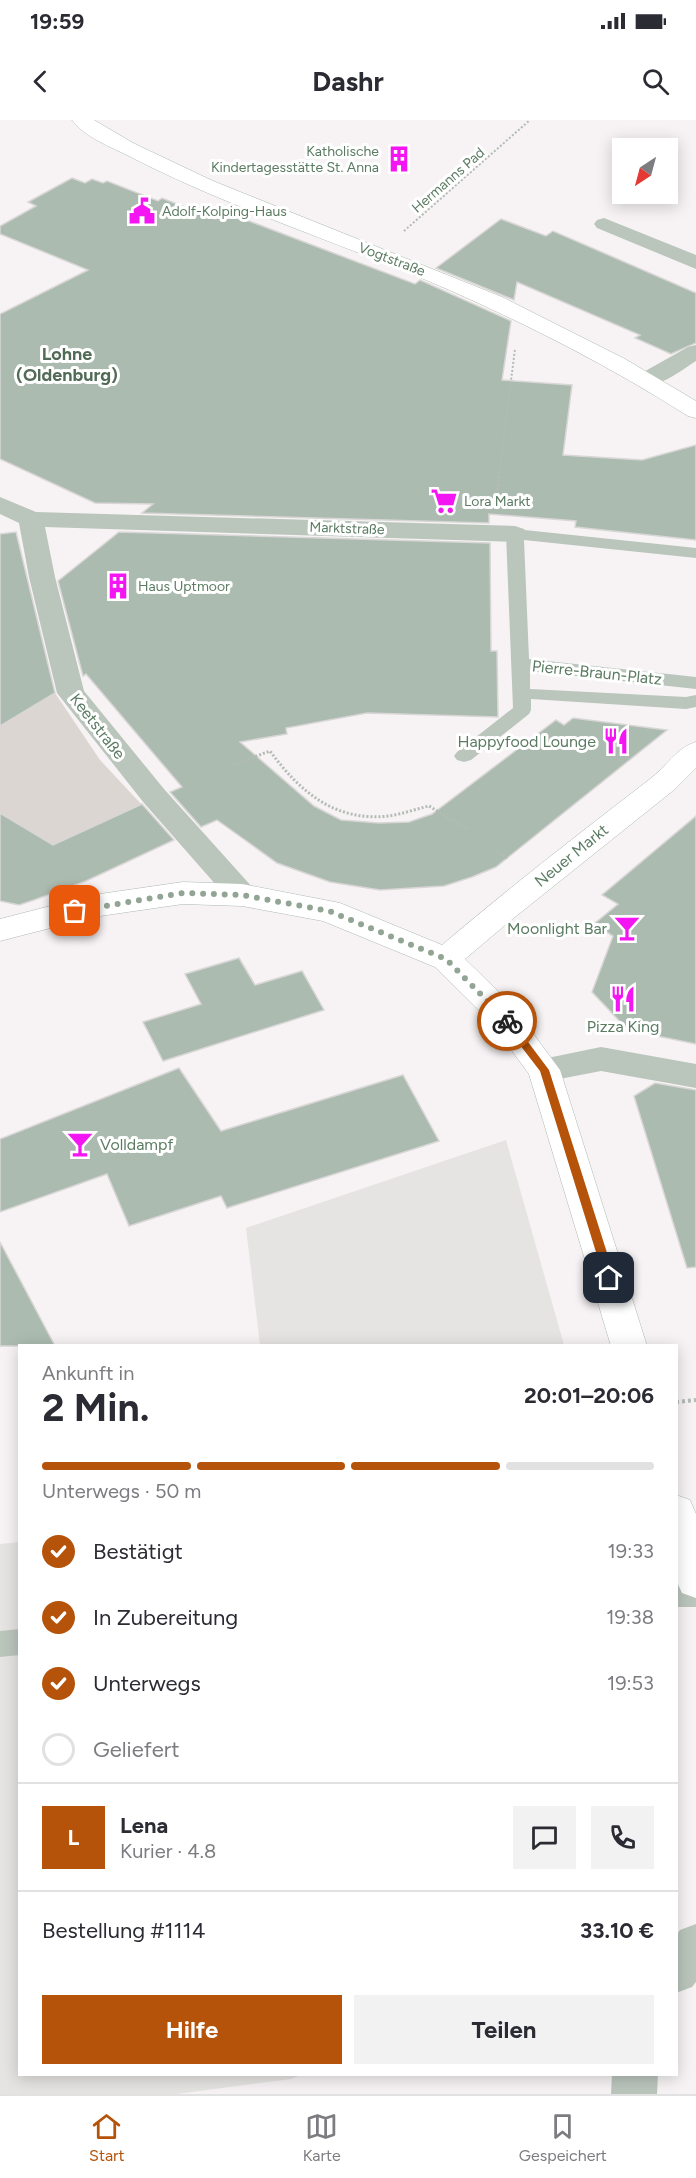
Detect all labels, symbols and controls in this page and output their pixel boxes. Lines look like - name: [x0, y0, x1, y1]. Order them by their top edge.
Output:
- text: 19:59: [30, 8, 84, 35]
- icon: back: [24, 65, 57, 98]
- text: Dashr: [312, 65, 384, 98]
- icon: search: [639, 65, 672, 98]
- north arrow: [612, 138, 678, 204]
- map controls: [612, 138, 678, 204]
- place label: Katholische Kindertagesstätte St. Anna: [211, 143, 379, 176]
- building icon: Katholische Kindertagesstätte St. Anna: [384, 144, 414, 174]
- street label: Hermanns Pad: [408, 144, 488, 217]
- public building icon: Adolf-Kolping-Haus: [127, 196, 157, 226]
- place label: Adolf-Kolping-Haus: [162, 203, 287, 220]
- street label: Vogtstraße: [356, 239, 428, 280]
- district label: Lohne (Oldenburg): [16, 343, 118, 386]
- supermarket icon: Lora Markt: [429, 486, 459, 516]
- place label: Lora Markt: [464, 493, 531, 510]
- street label: Marktstraße: [309, 519, 385, 538]
- building icon: Haus Uptmoor: [103, 571, 133, 601]
- place label: Haus Uptmoor: [138, 578, 230, 595]
- street label: Pierre-Braun-Platz: [531, 656, 663, 689]
- street label: Keetstraße: [66, 690, 129, 763]
- restaurant icon: Happyfood Lounge: [601, 726, 631, 756]
- place label: Happyfood Lounge: [457, 732, 596, 751]
- street label: Neuer Markt: [531, 820, 612, 891]
- pin: [49, 885, 100, 936]
- icon: bag: [58, 894, 91, 927]
- bar icon: Moonlight Bar: [612, 913, 642, 943]
- place label: Moonlight Bar: [507, 919, 608, 938]
- restaurant icon: Pizza King: [608, 984, 638, 1014]
- courier: [477, 991, 537, 1051]
- icon: bike: [491, 1005, 524, 1038]
- place label: Pizza King: [587, 1017, 659, 1036]
- bar icon: Volldampf: [65, 1129, 95, 1159]
- place label: Volldampf: [100, 1135, 173, 1154]
- pin: [583, 1252, 634, 1303]
- icon: home: [592, 1261, 625, 1294]
- text: Ankunft in: [42, 1361, 134, 1385]
- text: 20:01–20:06: [524, 1382, 654, 1409]
- text: 2 Min.: [42, 1384, 149, 1431]
- text: Unterwegs · 50 m: [42, 1479, 201, 1503]
- icon: check: [42, 1535, 75, 1568]
- text: Bestätigt: [93, 1538, 183, 1565]
- text: 19:33: [608, 1539, 654, 1563]
- icon: check: [42, 1601, 75, 1634]
- text: In Zubereitung: [93, 1604, 238, 1631]
- text: 19:38: [606, 1605, 654, 1629]
- icon: check: [42, 1667, 75, 1700]
- text: Unterwegs: [93, 1670, 201, 1697]
- text: 19:53: [607, 1671, 654, 1695]
- text: Geliefert: [93, 1736, 180, 1763]
- button: chat: [513, 1806, 576, 1869]
- button: phone: [591, 1806, 654, 1869]
- text: Lena: [120, 1812, 168, 1839]
- text: L: [68, 1824, 79, 1851]
- text: Kurier · 4.8: [120, 1839, 216, 1863]
- text: Bestellung #1114: [42, 1917, 205, 1944]
- text: 33.10 €: [580, 1917, 654, 1944]
- button: Hilfe: [42, 1995, 342, 2064]
- button: Teilen: [354, 1995, 654, 2064]
- tab: Start: [89, 2110, 125, 2165]
- tab: Karte: [303, 2110, 341, 2165]
- tab: Gespeichert: [519, 2110, 607, 2165]

